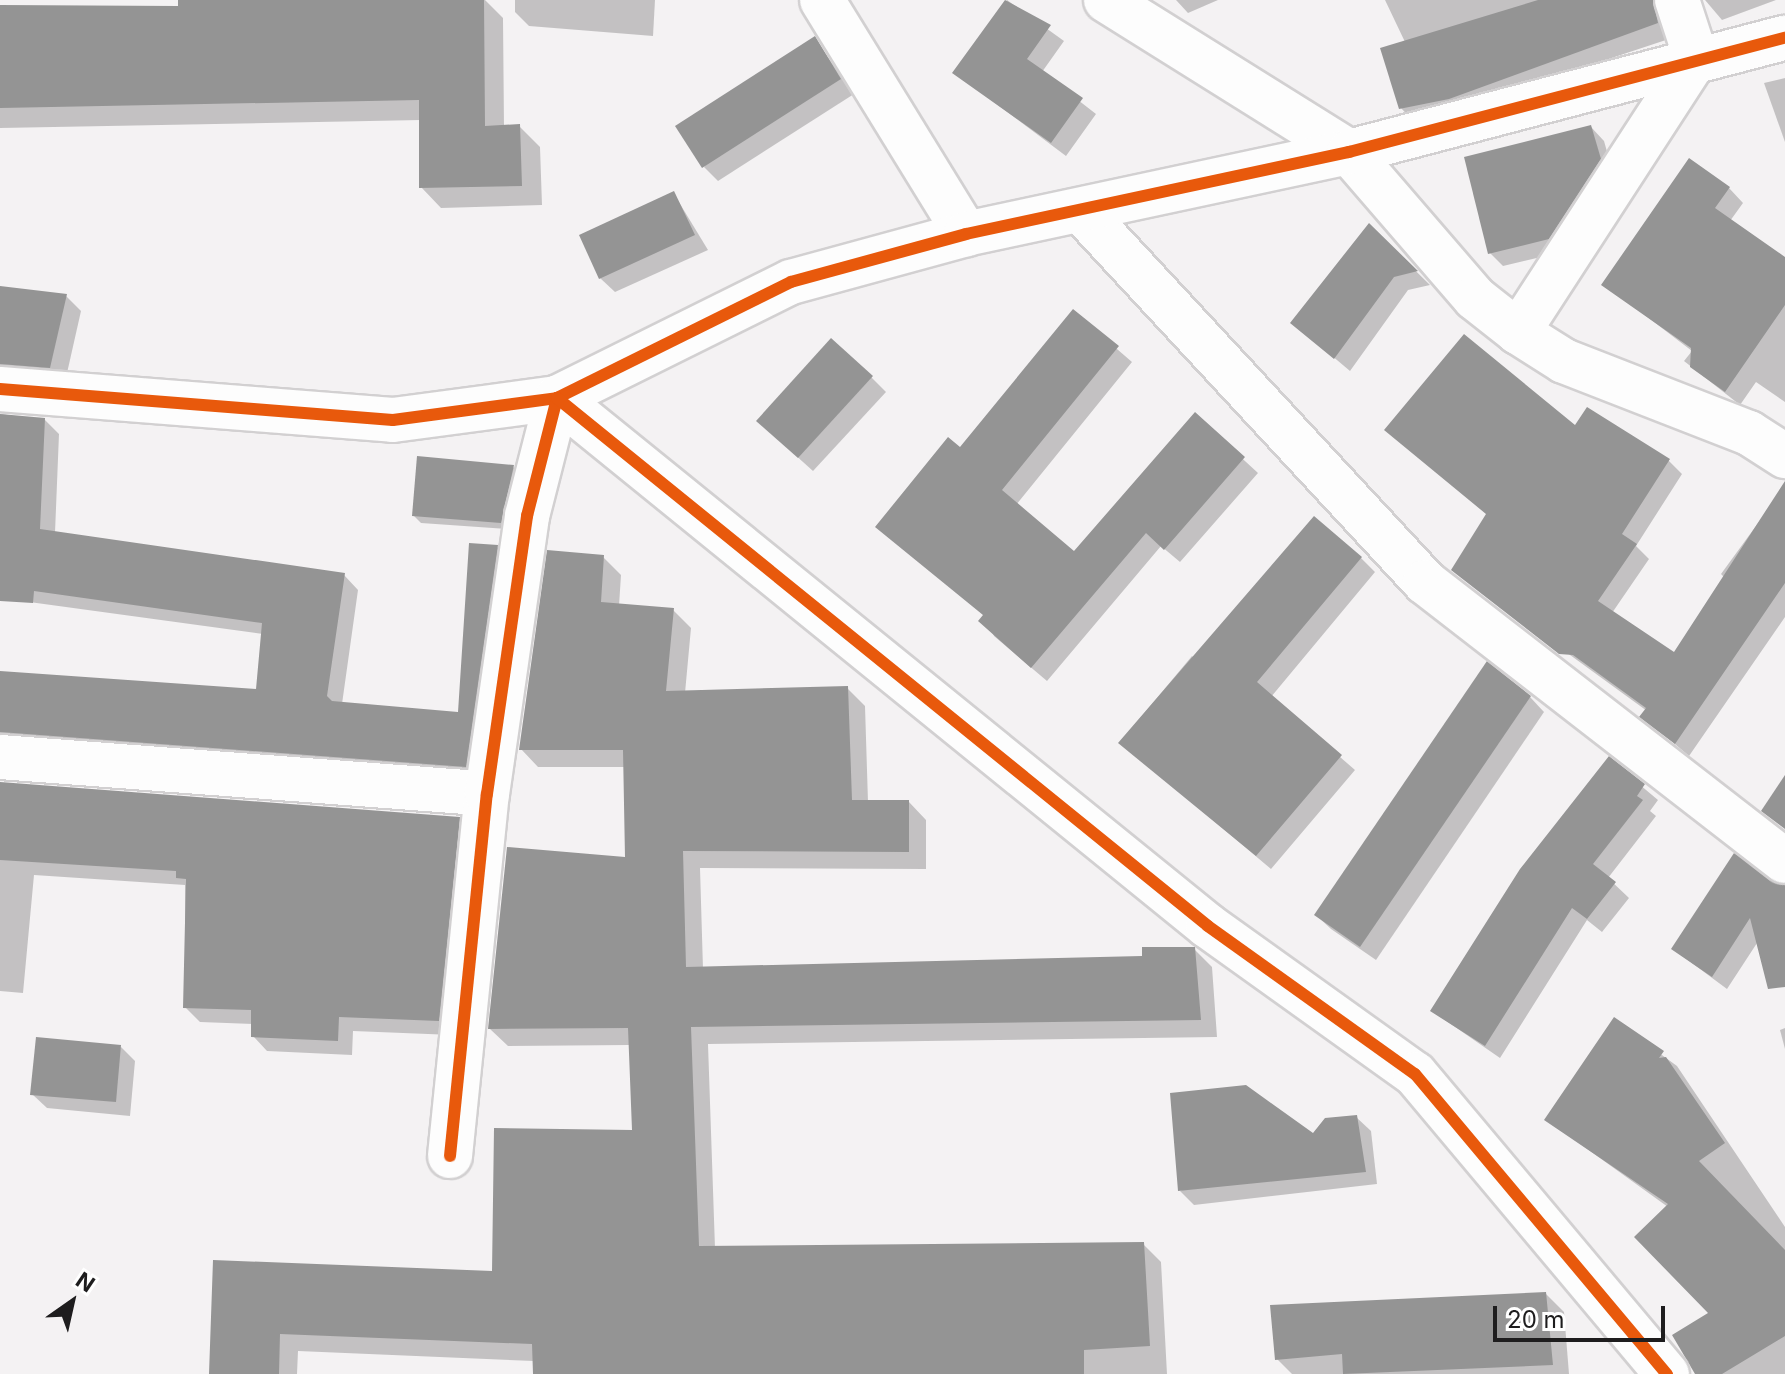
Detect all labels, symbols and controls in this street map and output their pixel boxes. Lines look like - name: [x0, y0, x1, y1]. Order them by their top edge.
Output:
- north arrow: [32, 1262, 112, 1342]
- text: N: [71, 1267, 100, 1298]
- scale bar: [1497, 1290, 1669, 1340]
- text: 20 m: [1507, 1305, 1565, 1334]

